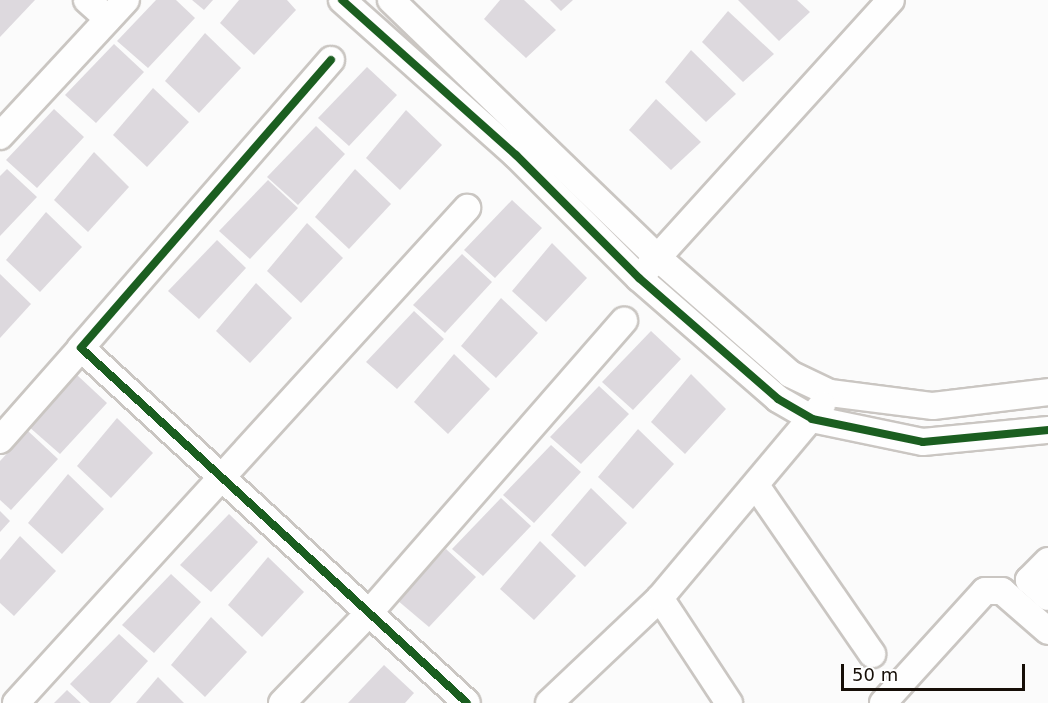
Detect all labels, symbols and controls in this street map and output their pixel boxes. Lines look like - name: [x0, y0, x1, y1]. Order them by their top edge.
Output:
- scale bar: [844, 652, 1028, 690]
- text: 50 m: [852, 664, 898, 685]

